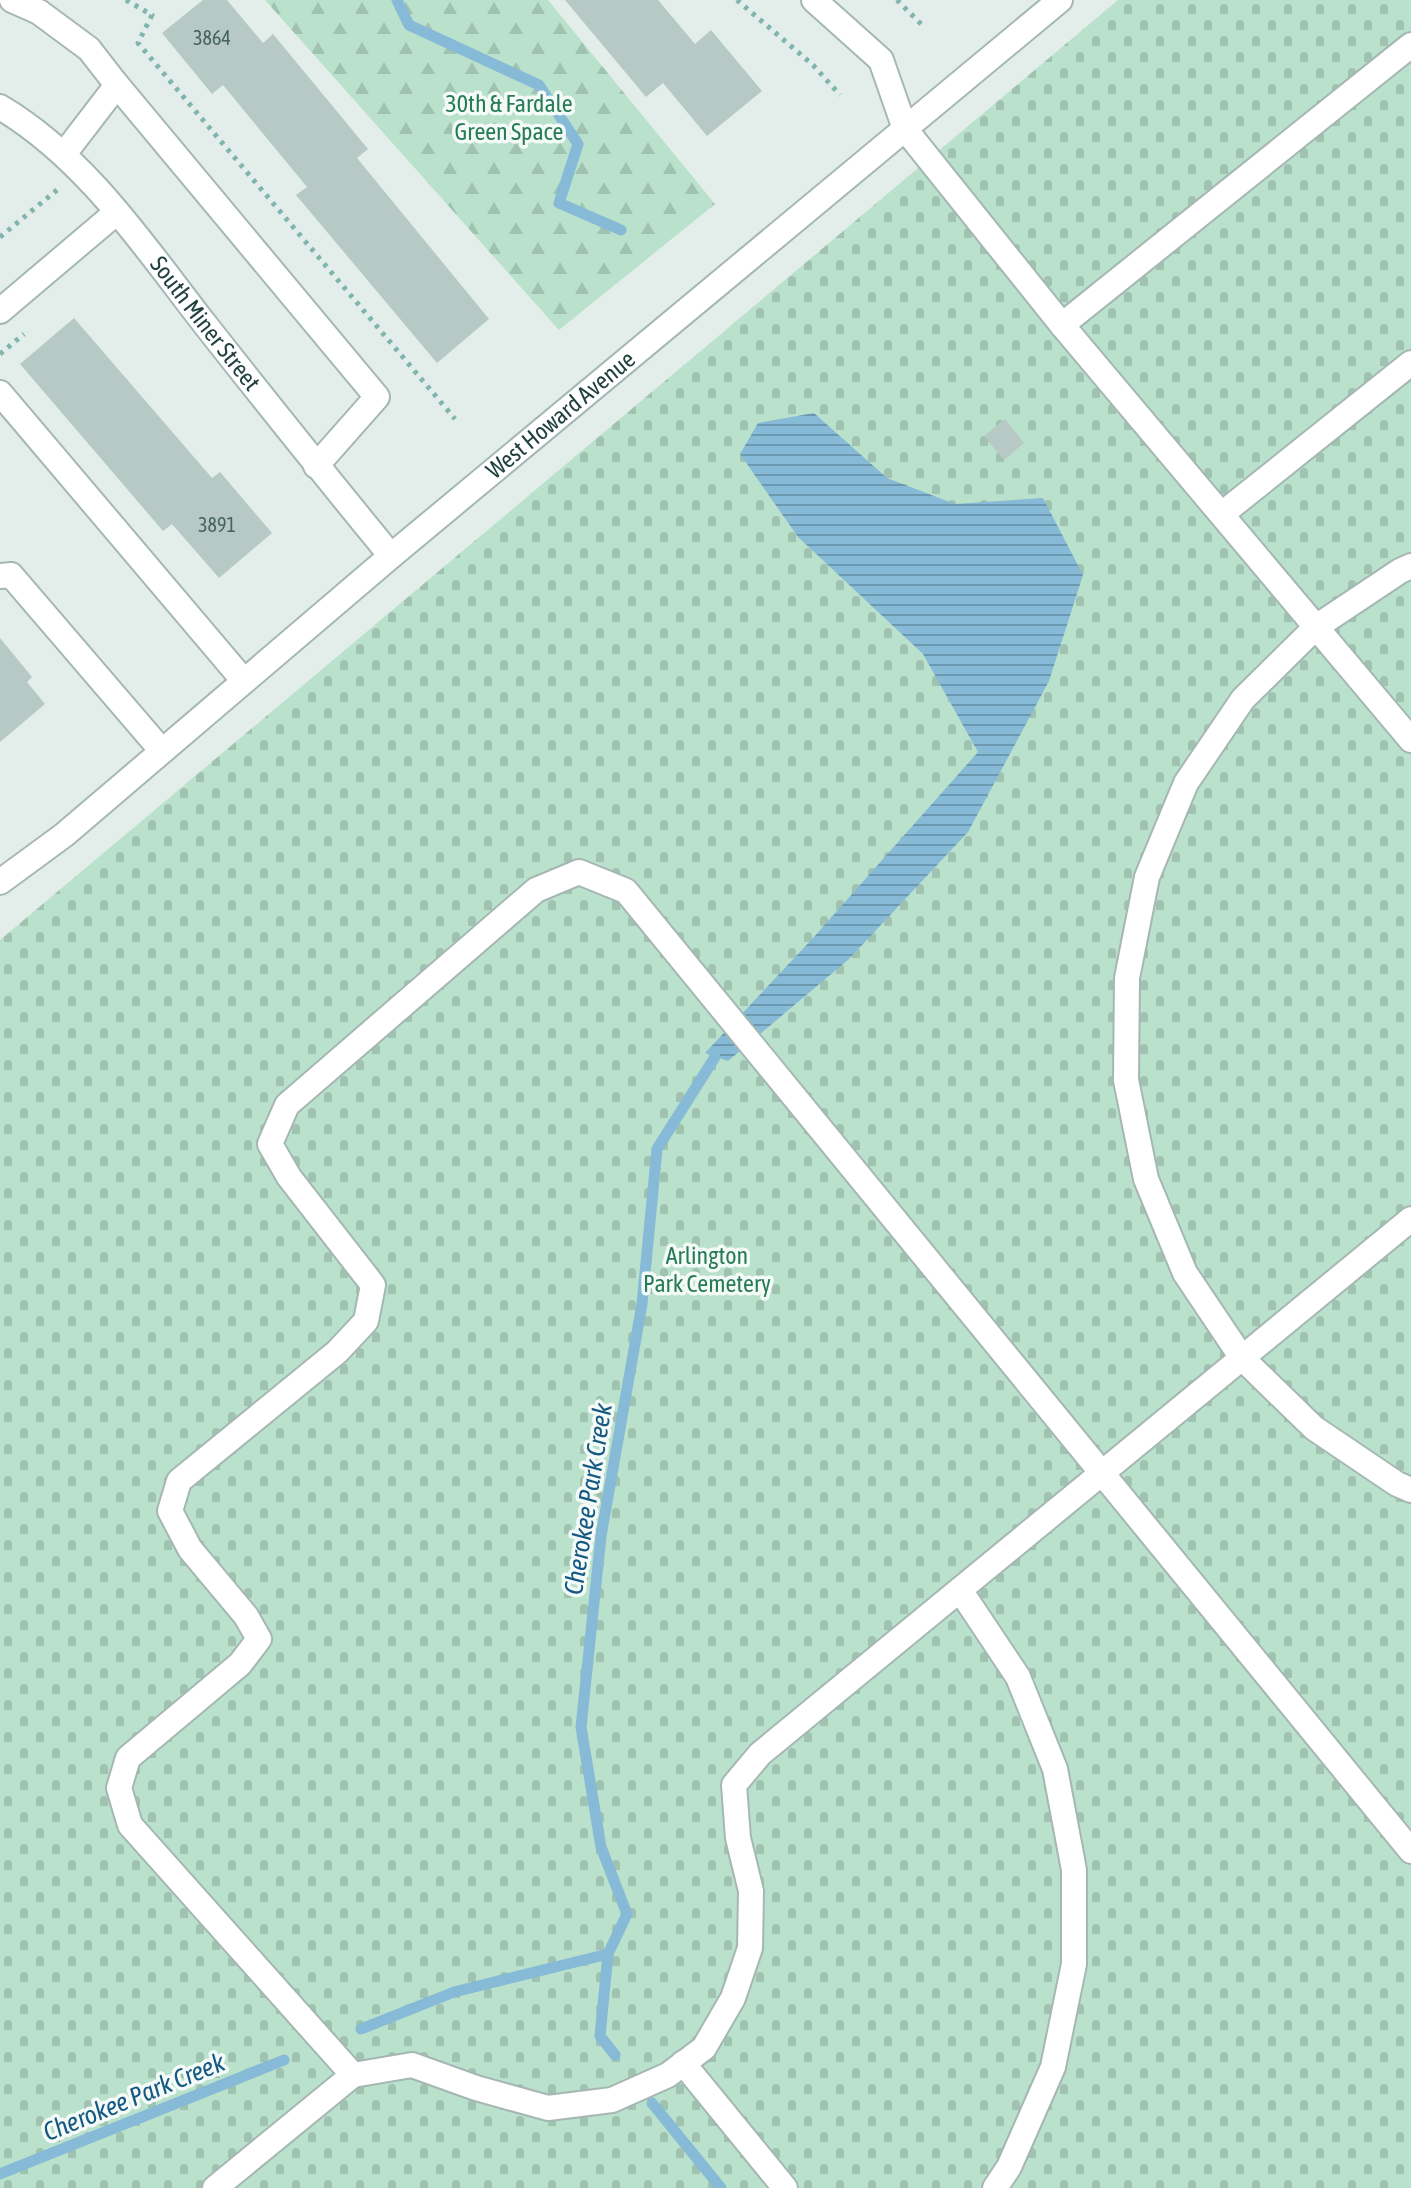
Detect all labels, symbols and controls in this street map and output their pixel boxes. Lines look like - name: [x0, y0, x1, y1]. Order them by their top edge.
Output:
- house number: 3864: [193, 26, 231, 49]
- park label: 30th & Fardale Green Space: [445, 90, 573, 145]
- street label: South Miner Street: [145, 251, 266, 396]
- street label: West Howard Avenue: [481, 345, 640, 484]
- house number: 3891: [198, 513, 236, 536]
- park label: Arlington Park Cemetery: [643, 1242, 771, 1297]
- water label: Cherokee Park Creek: [558, 1401, 618, 1597]
- water label: Cherokee Park Creek: [39, 2047, 230, 2147]

